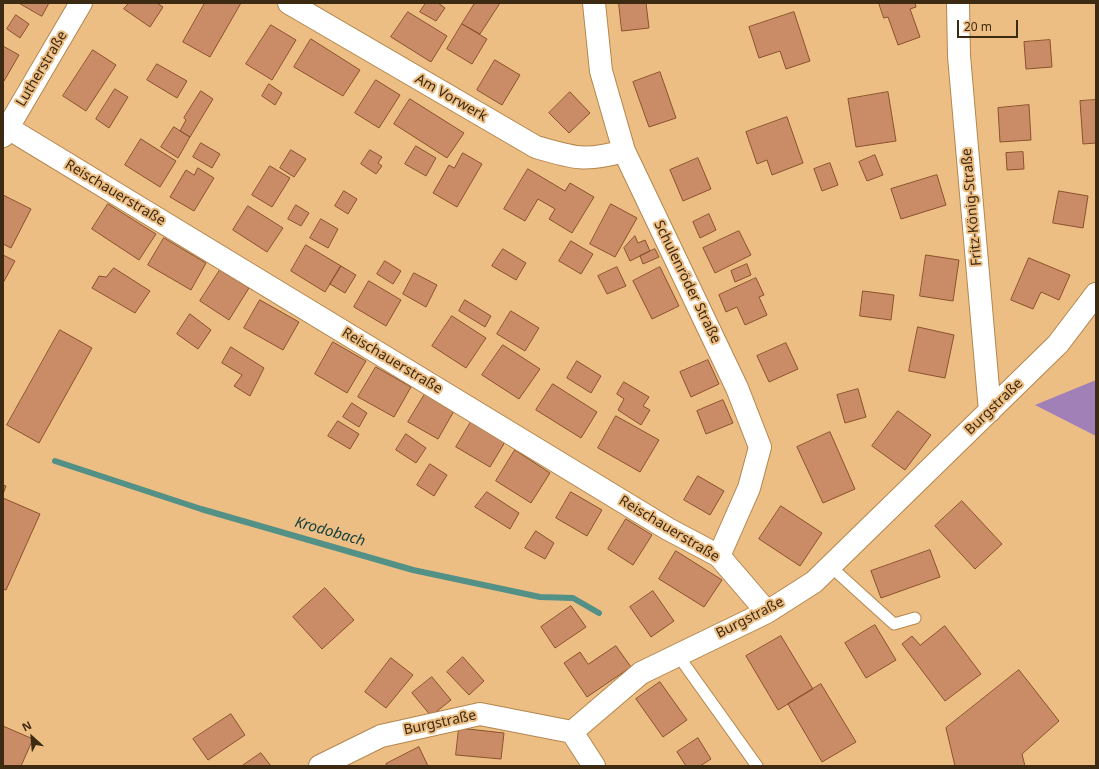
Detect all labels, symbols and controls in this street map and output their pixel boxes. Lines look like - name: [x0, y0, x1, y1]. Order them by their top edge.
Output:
- scale bar: [959, 12, 1020, 38]
- text: 20 m: [964, 18, 992, 35]
- street label: Lutherstraße: [13, 28, 71, 110]
- street label: Am Vorwerk: [412, 71, 490, 125]
- street label: Fritz-König-Straße: [958, 147, 986, 267]
- street label: Reischauerstraße: [62, 156, 168, 230]
- street label: Schulenröder Straße: [650, 218, 724, 346]
- street label: Reischauerstraße: [339, 324, 445, 398]
- street label: Burgstraße: [962, 375, 1026, 439]
- street label: Reischauerstraße: [616, 492, 722, 566]
- water label: Krodobach: [293, 513, 367, 551]
- street label: Burgstraße: [713, 594, 787, 642]
- street label: Burgstraße: [402, 707, 478, 739]
- north arrow: [12, 717, 52, 757]
- text: N: [19, 717, 34, 734]

